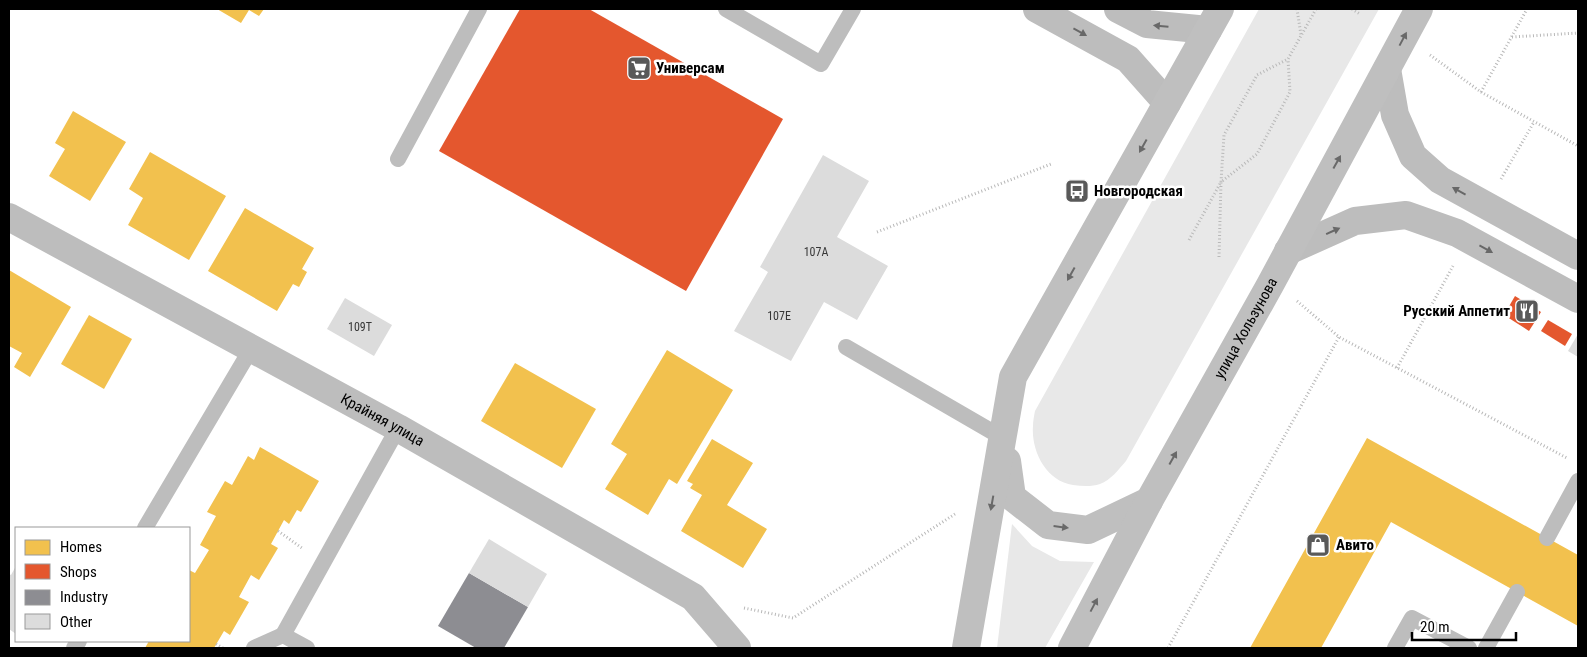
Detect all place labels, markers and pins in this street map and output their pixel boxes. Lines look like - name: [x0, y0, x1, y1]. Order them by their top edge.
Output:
- supermarket icon: Универсам: [626, 55, 652, 81]
- place label: Универсам: [656, 59, 725, 77]
- bus stop icon: Новгородская: [1064, 178, 1090, 204]
- place label: Новгородская: [1094, 182, 1183, 200]
- restaurant icon: Русский Аппетит: [1514, 298, 1540, 324]
- place label: Русский Аппетит: [1403, 302, 1510, 320]
- shop icon: Авито: [1305, 532, 1331, 558]
- place label: Авито: [1336, 536, 1374, 554]

